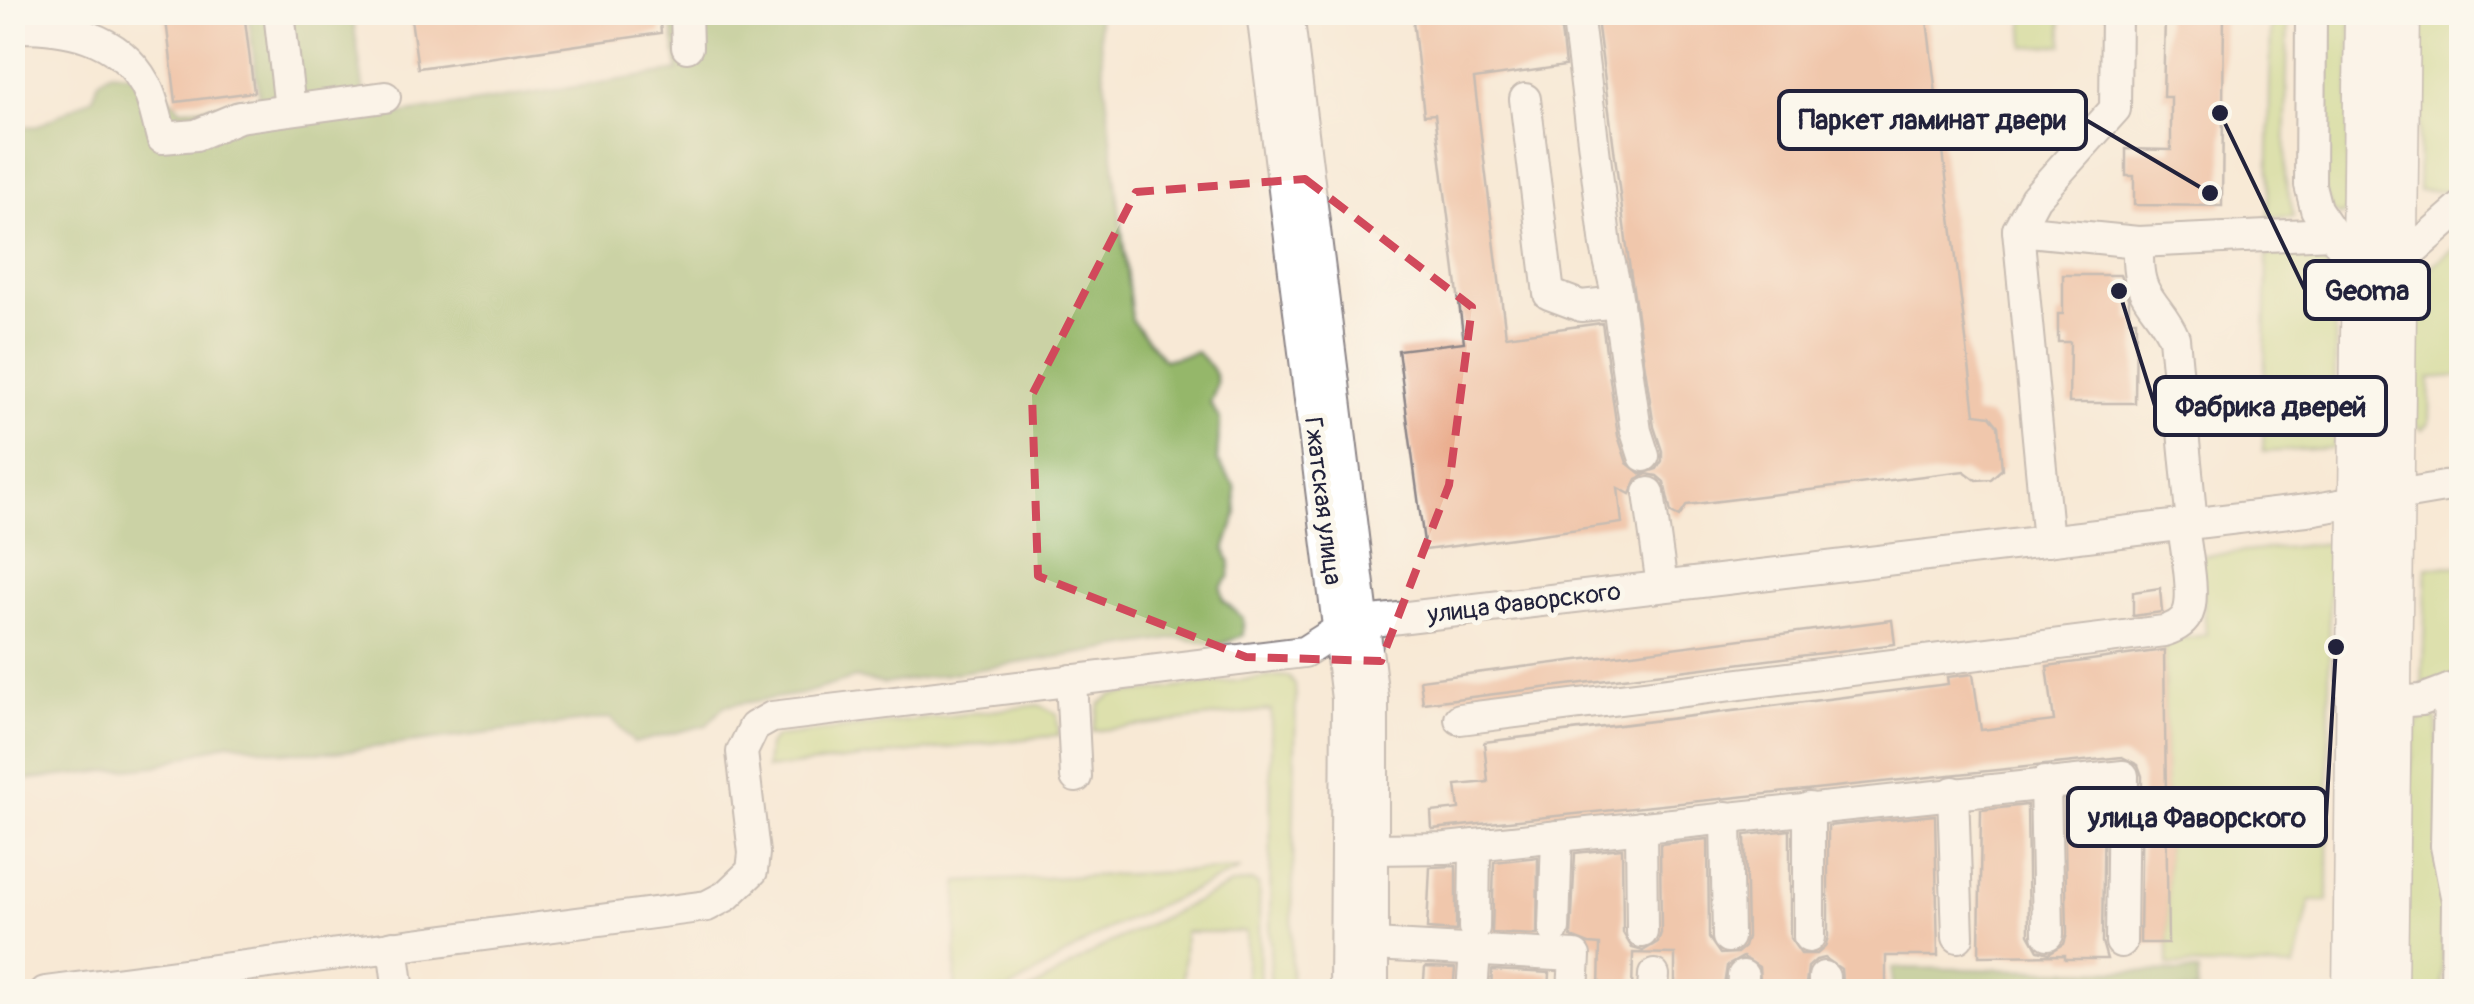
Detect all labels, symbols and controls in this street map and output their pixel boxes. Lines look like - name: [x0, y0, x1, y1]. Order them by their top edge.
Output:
- callout: Паркет ламинат двери: [1779, 91, 2086, 149]
- text: Паркет ламинат двери: [1798, 103, 2066, 138]
- callout: Geoma: [2305, 261, 2429, 319]
- text: Geoma: [2325, 274, 2409, 309]
- callout: Фабрика дверей: [2155, 377, 2386, 435]
- text: Фабрика дверей: [2174, 390, 2367, 425]
- street label: Гжатская улица: [1297, 416, 1348, 587]
- street label: улица Фаворского: [1425, 576, 1623, 631]
- callout: улица Фаворского: [2068, 788, 2326, 846]
- text: улица Фаворского: [2087, 801, 2306, 836]

